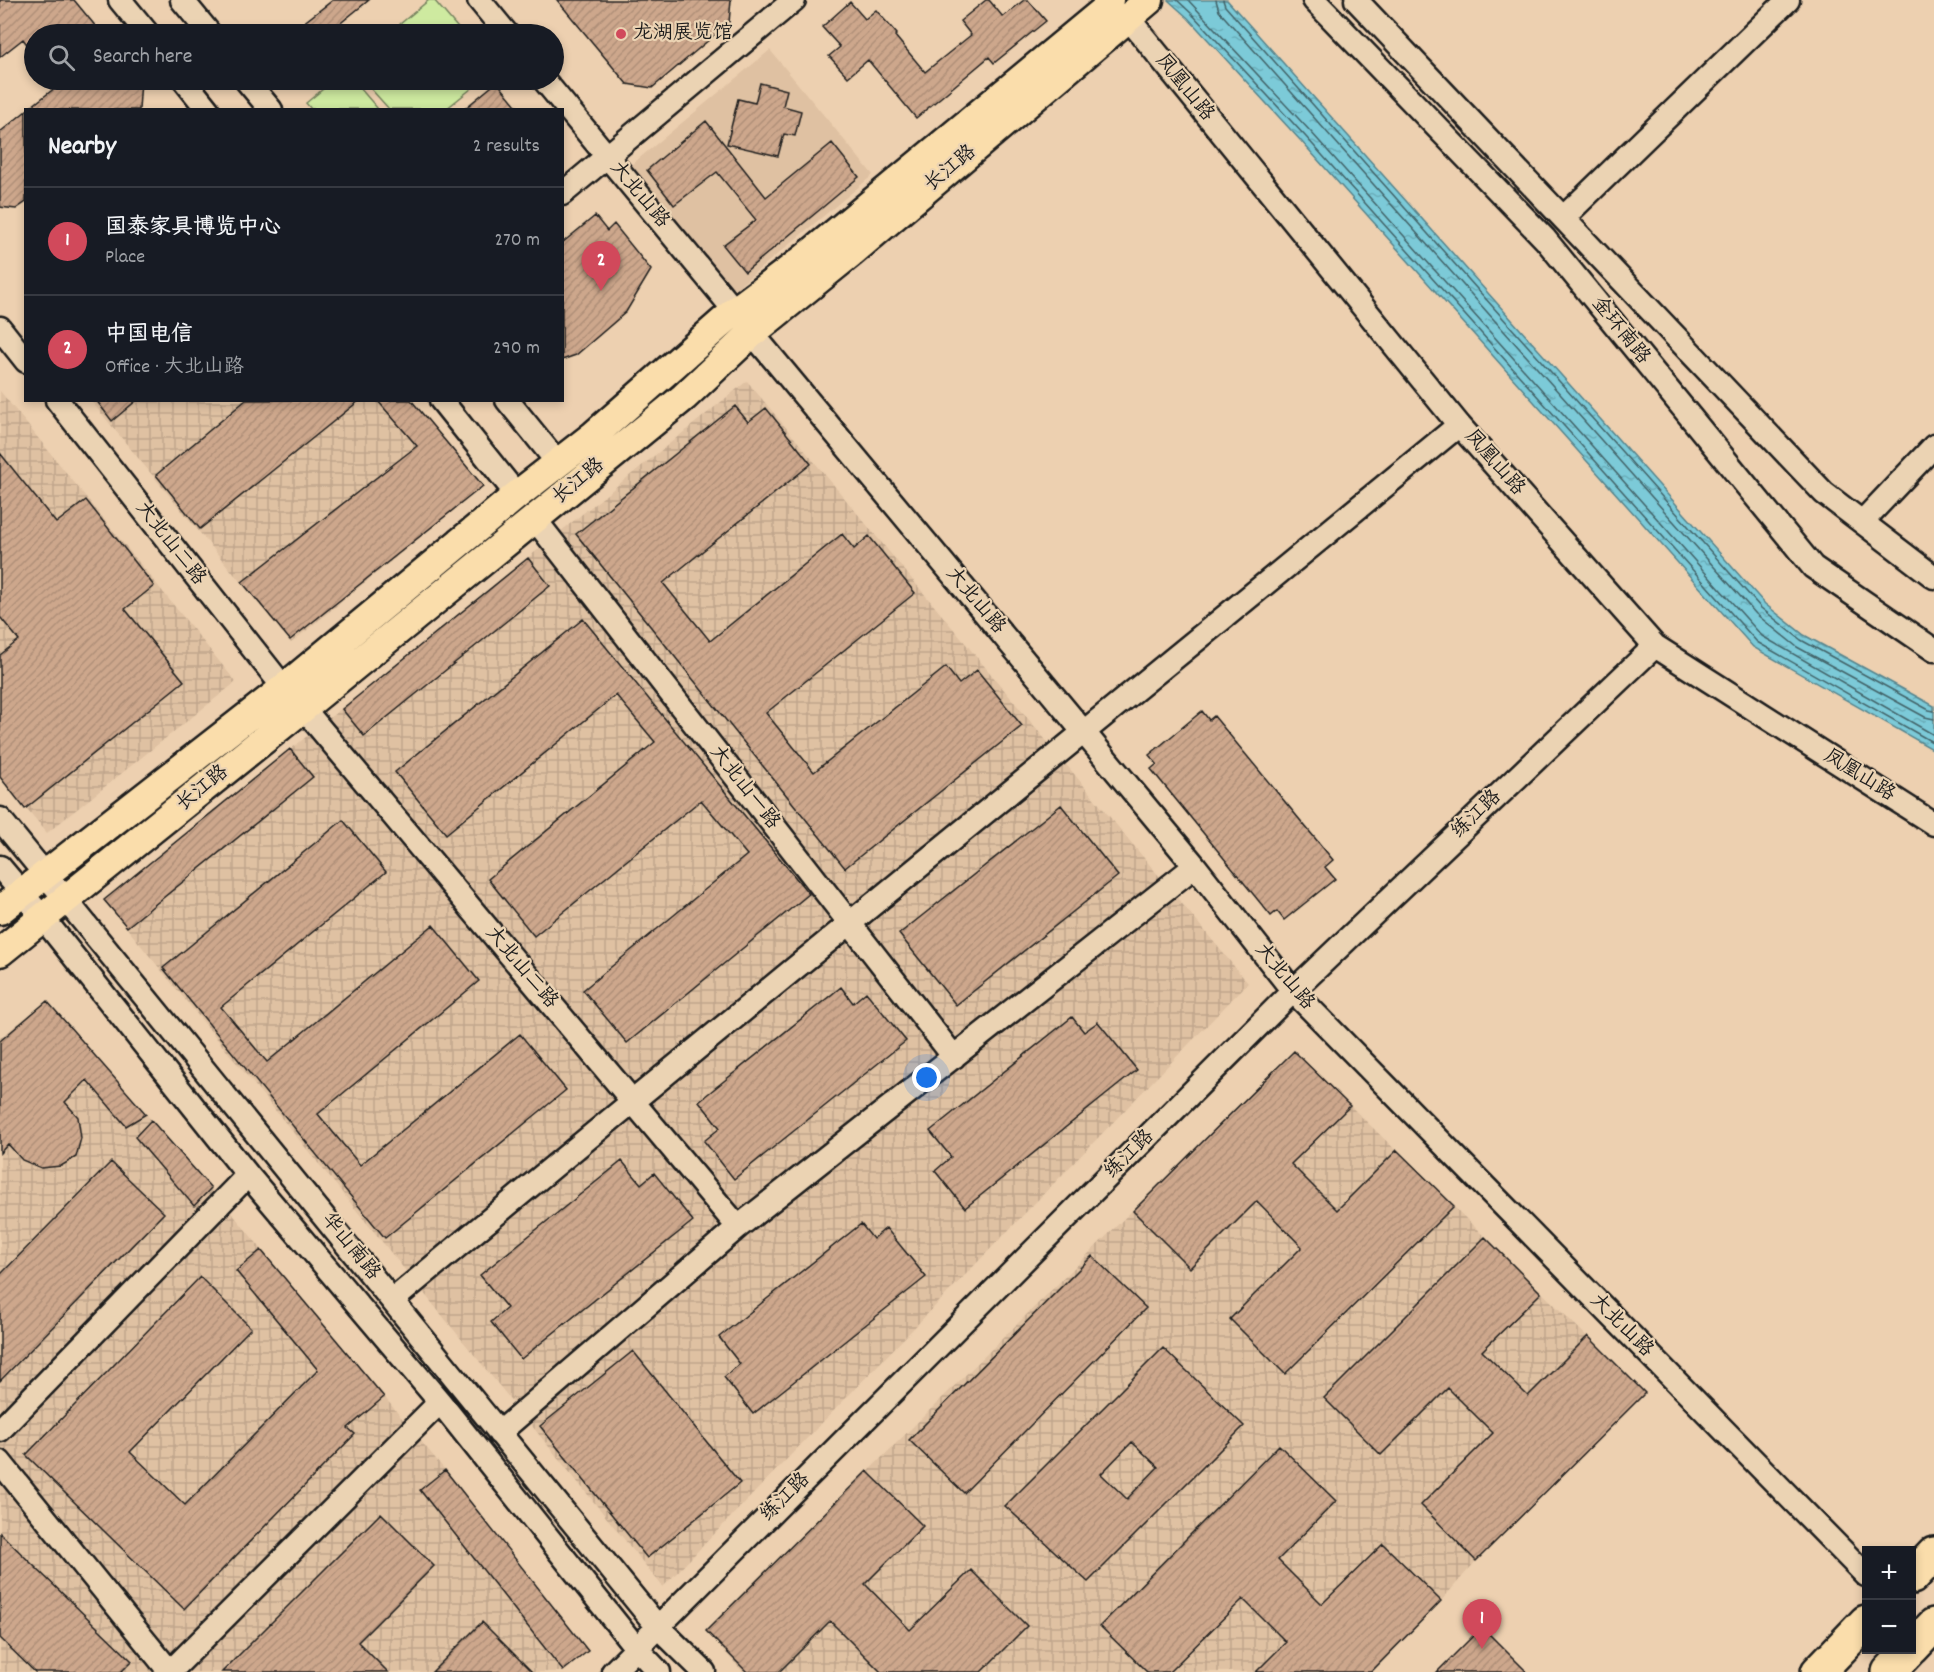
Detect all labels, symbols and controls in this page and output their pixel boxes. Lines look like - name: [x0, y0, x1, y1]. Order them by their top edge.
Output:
- place label: 龙湖展览馆: [633, 20, 733, 48]
- search box: [24, 24, 564, 90]
- marker: 龙湖展览馆: [614, 27, 628, 41]
- icon: search: [45, 41, 78, 74]
- text: Search here: [93, 42, 192, 73]
- street label: 凤凰山路: [1148, 48, 1221, 129]
- text: Nearby: [48, 129, 116, 166]
- text: 2 results: [473, 133, 540, 161]
- street label: 长江路: [919, 138, 984, 199]
- street label: 大北山路: [603, 155, 676, 235]
- text: 国泰家具博览中心: [105, 213, 281, 244]
- text: 1: [65, 227, 70, 255]
- text: 270 m: [494, 227, 540, 255]
- pin: 2: [582, 242, 620, 291]
- text: Place: [105, 244, 145, 272]
- street label: 金环南路: [1584, 291, 1657, 372]
- text: 中国电信: [105, 320, 193, 351]
- text: 2: [63, 335, 72, 363]
- text: 290 m: [493, 335, 540, 363]
- text: Office · 大北山路: [105, 354, 244, 382]
- street label: 凤凰山路: [1457, 424, 1531, 503]
- street label: 长江路: [547, 452, 612, 512]
- street label: 大北山二路: [128, 496, 212, 593]
- street label: 大北山路: [939, 561, 1012, 641]
- street label: 大北山一路: [702, 740, 786, 837]
- street label: 凤凰山路: [1818, 743, 1901, 810]
- street label: 长江路: [171, 759, 236, 819]
- street label: 练江路: [1446, 783, 1509, 846]
- street label: 大北山二路: [478, 921, 565, 1016]
- street label: 大北山路: [1248, 937, 1321, 1017]
- your location: [912, 1063, 941, 1092]
- street label: 练江路: [1099, 1123, 1162, 1186]
- street label: 华山南路: [314, 1207, 387, 1288]
- street label: 大北山路: [1583, 1288, 1660, 1365]
- street label: 练江路: [755, 1466, 818, 1529]
- map controls: [1862, 1546, 1916, 1654]
- button: +: [1862, 1546, 1916, 1600]
- pin: 1: [1462, 1600, 1502, 1649]
- button: −: [1862, 1600, 1916, 1654]

